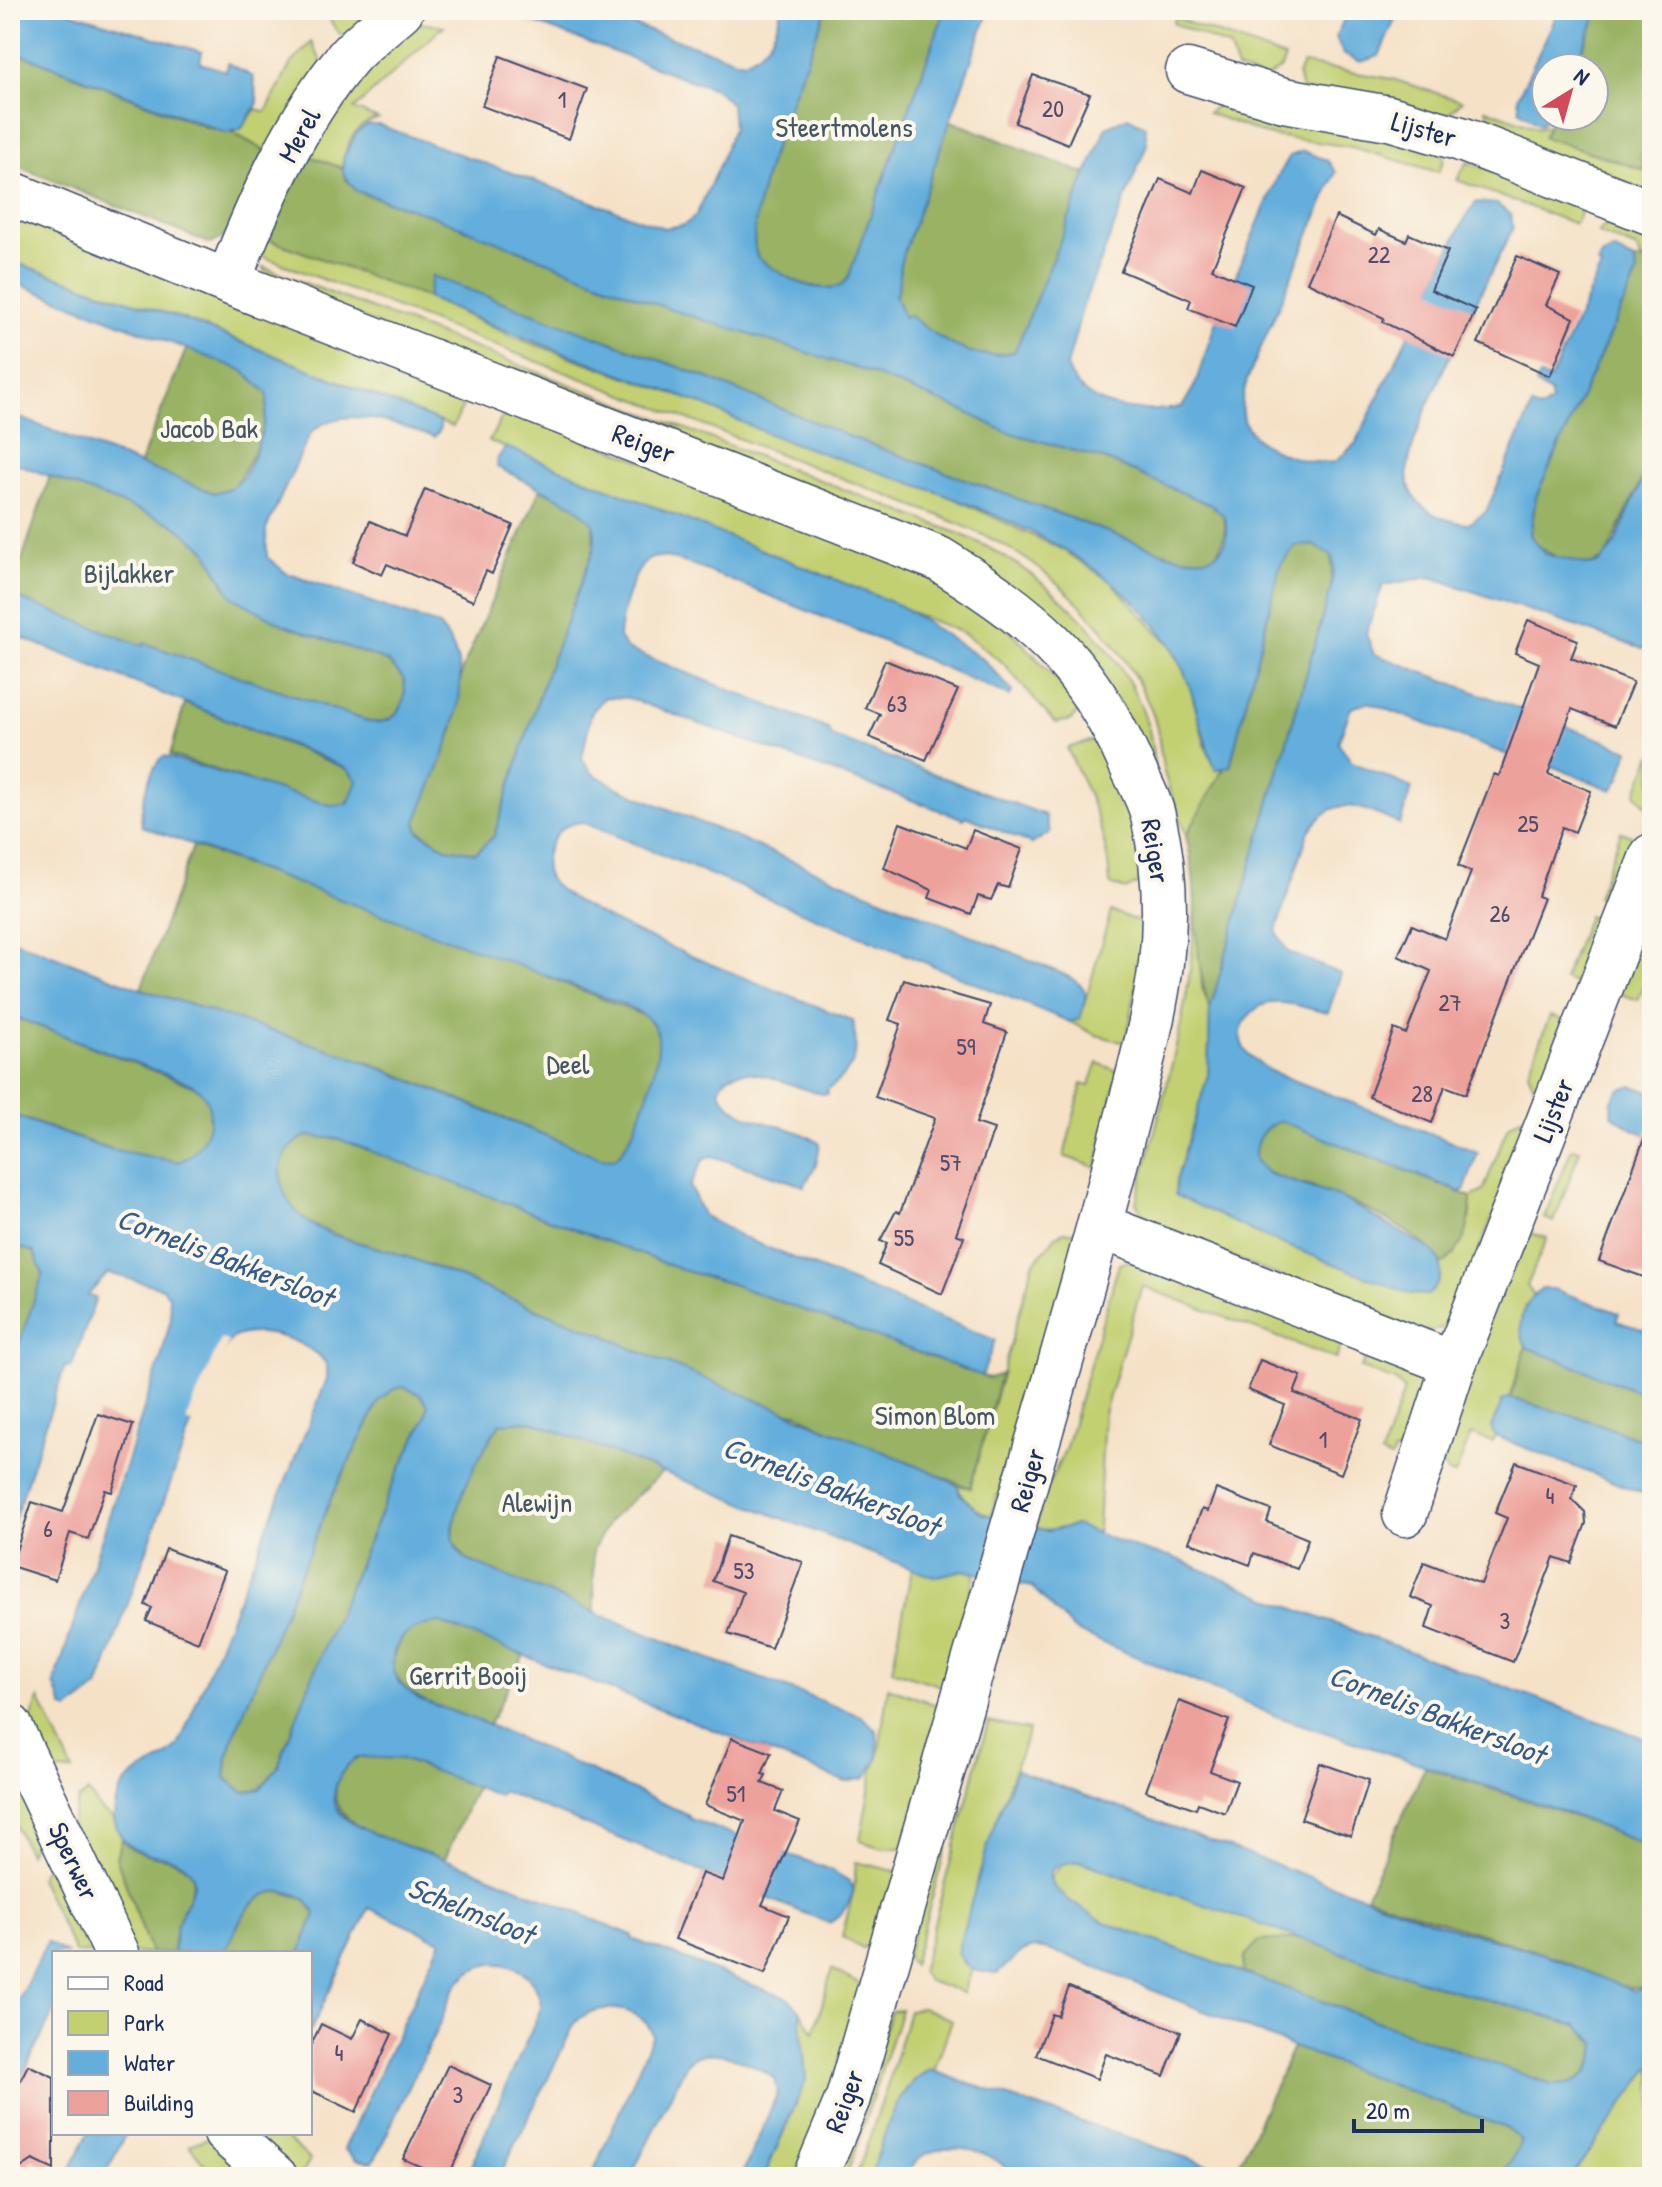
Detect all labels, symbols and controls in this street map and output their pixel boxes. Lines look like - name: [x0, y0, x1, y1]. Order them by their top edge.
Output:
- north arrow: [1530, 52, 1610, 132]
- text: N: [1568, 61, 1596, 92]
- house number: 1: [558, 83, 566, 115]
- house number: 20: [1042, 92, 1064, 124]
- street label: Merel: [269, 100, 330, 169]
- street label: Lijster: [1387, 102, 1461, 156]
- park label: Steertmolens: [775, 108, 913, 146]
- house number: 22: [1368, 238, 1390, 270]
- park label: Jacob Bak: [160, 409, 258, 447]
- street label: Reiger: [607, 414, 681, 472]
- park label: Bijlakker: [84, 554, 175, 592]
- house number: 63: [887, 687, 907, 719]
- house number: 25: [1517, 807, 1539, 839]
- street label: Reiger: [1132, 816, 1180, 886]
- house number: 26: [1490, 897, 1510, 929]
- house number: 27: [1438, 986, 1462, 1018]
- house number: 59: [957, 1030, 976, 1062]
- park label: Deel: [546, 1045, 590, 1083]
- street label: Lijster: [1523, 1072, 1583, 1148]
- house number: 28: [1411, 1077, 1433, 1109]
- house number: 57: [940, 1146, 962, 1178]
- water label: Cornelis Bakkersloot: [112, 1198, 343, 1318]
- house number: 55: [894, 1221, 914, 1253]
- park label: Simon Blom: [875, 1396, 995, 1434]
- house number: 1: [1319, 1423, 1327, 1455]
- water label: Cornelis Bakkersloot: [718, 1427, 949, 1547]
- street label: Reiger: [1000, 1444, 1054, 1516]
- house number: 4: [1546, 1479, 1555, 1511]
- park label: Alewijn: [502, 1483, 572, 1521]
- house number: 6: [43, 1512, 53, 1544]
- house number: 53: [734, 1554, 754, 1586]
- house number: 3: [1500, 1604, 1510, 1636]
- water label: Cornelis Bakkersloot: [1324, 1655, 1555, 1775]
- park label: Gerrit Booij: [409, 1656, 527, 1694]
- house number: 51: [727, 1777, 745, 1809]
- street label: Sperwer: [40, 1816, 109, 1906]
- water label: Schelmsloot: [403, 1867, 545, 1955]
- legend: [52, 1951, 312, 2135]
- text: Road: [124, 1966, 163, 1998]
- text: Park: [124, 2006, 164, 2038]
- house number: 4: [335, 2036, 344, 2068]
- text: Water: [124, 2046, 175, 2078]
- street label: Reiger: [815, 2064, 873, 2138]
- house number: 3: [453, 2078, 463, 2110]
- scale bar: [1354, 2083, 1482, 2133]
- text: Building: [124, 2086, 194, 2118]
- text: 20 m: [1366, 2094, 1410, 2126]

